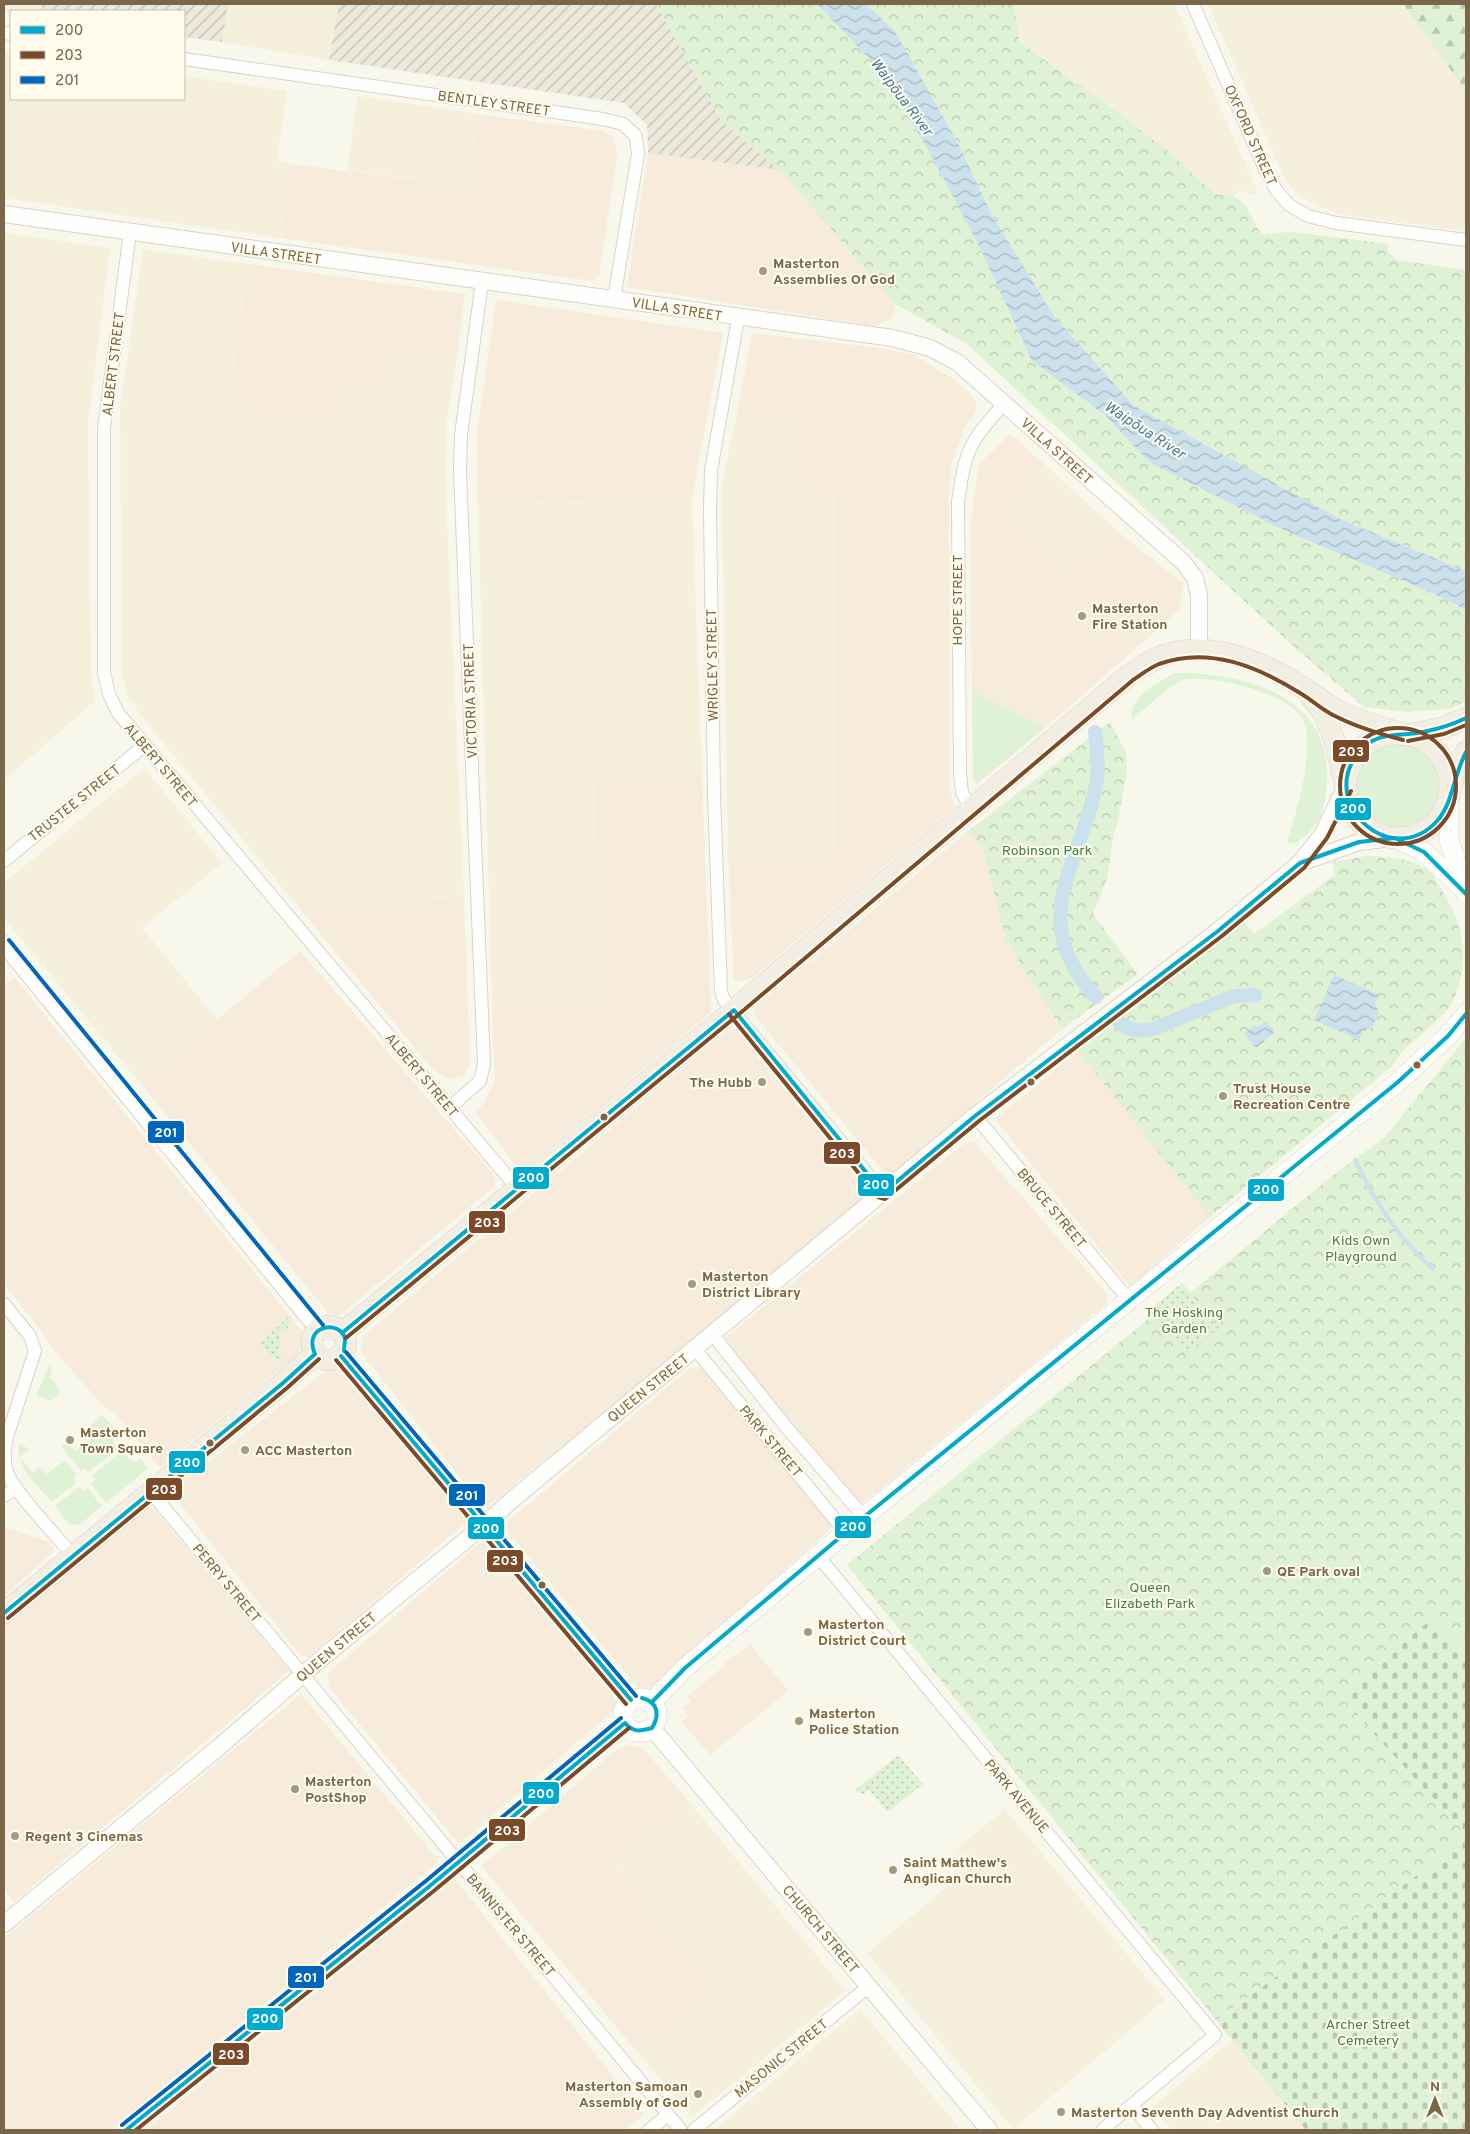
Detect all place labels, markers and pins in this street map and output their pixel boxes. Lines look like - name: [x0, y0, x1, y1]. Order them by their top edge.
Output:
- place label: Masterton Assemblies Of God: [773, 256, 895, 289]
- marker: Masterton Assemblies Of God: [757, 265, 769, 277]
- place label: Masterton Fire Station: [1092, 601, 1168, 634]
- marker: Masterton Fire Station: [1076, 610, 1088, 622]
- unlabelled marker: [1412, 1060, 1422, 1070]
- place label: The Hubb: [689, 1075, 752, 1092]
- marker: The Hubb: [756, 1076, 768, 1088]
- unlabelled marker: [1026, 1077, 1036, 1087]
- place label: Trust House Recreation Centre: [1233, 1081, 1351, 1114]
- marker: Trust House Recreation Centre: [1217, 1090, 1229, 1102]
- unlabelled marker: [599, 1112, 609, 1122]
- place label: Masterton District Library: [702, 1269, 801, 1302]
- marker: Masterton District Library: [686, 1278, 698, 1290]
- place label: Masterton Town Square: [80, 1425, 163, 1458]
- marker: Masterton Town Square: [64, 1434, 76, 1446]
- unlabelled marker: [205, 1438, 215, 1448]
- place label: ACC Masterton: [255, 1443, 352, 1460]
- marker: ACC Masterton: [239, 1444, 251, 1456]
- place label: QE Park oval: [1277, 1564, 1360, 1581]
- marker: QE Park oval: [1261, 1565, 1273, 1577]
- unlabelled marker: [537, 1580, 547, 1590]
- place label: Masterton District Court: [818, 1617, 906, 1650]
- marker: Masterton District Court: [802, 1626, 814, 1638]
- place label: Masterton Police Station: [809, 1706, 899, 1739]
- marker: Masterton Police Station: [793, 1715, 805, 1727]
- place label: Masterton PostShop: [305, 1774, 372, 1807]
- marker: Masterton PostShop: [289, 1783, 301, 1795]
- place label: Regent 3 Cinemas: [25, 1829, 143, 1846]
- marker: Regent 3 Cinemas: [9, 1830, 21, 1842]
- place label: Saint Matthew's Anglican Church: [903, 1855, 1012, 1888]
- marker: Saint Matthew's Anglican Church: [887, 1864, 899, 1876]
- place label: Masterton Samoan Assembly of God: [565, 2079, 688, 2112]
- marker: Masterton Samoan Assembly of God: [692, 2088, 704, 2100]
- place label: Masterton Seventh Day Adventist Church: [1071, 2105, 1339, 2122]
- marker: Masterton Seventh Day Adventist Church: [1055, 2106, 1067, 2118]

